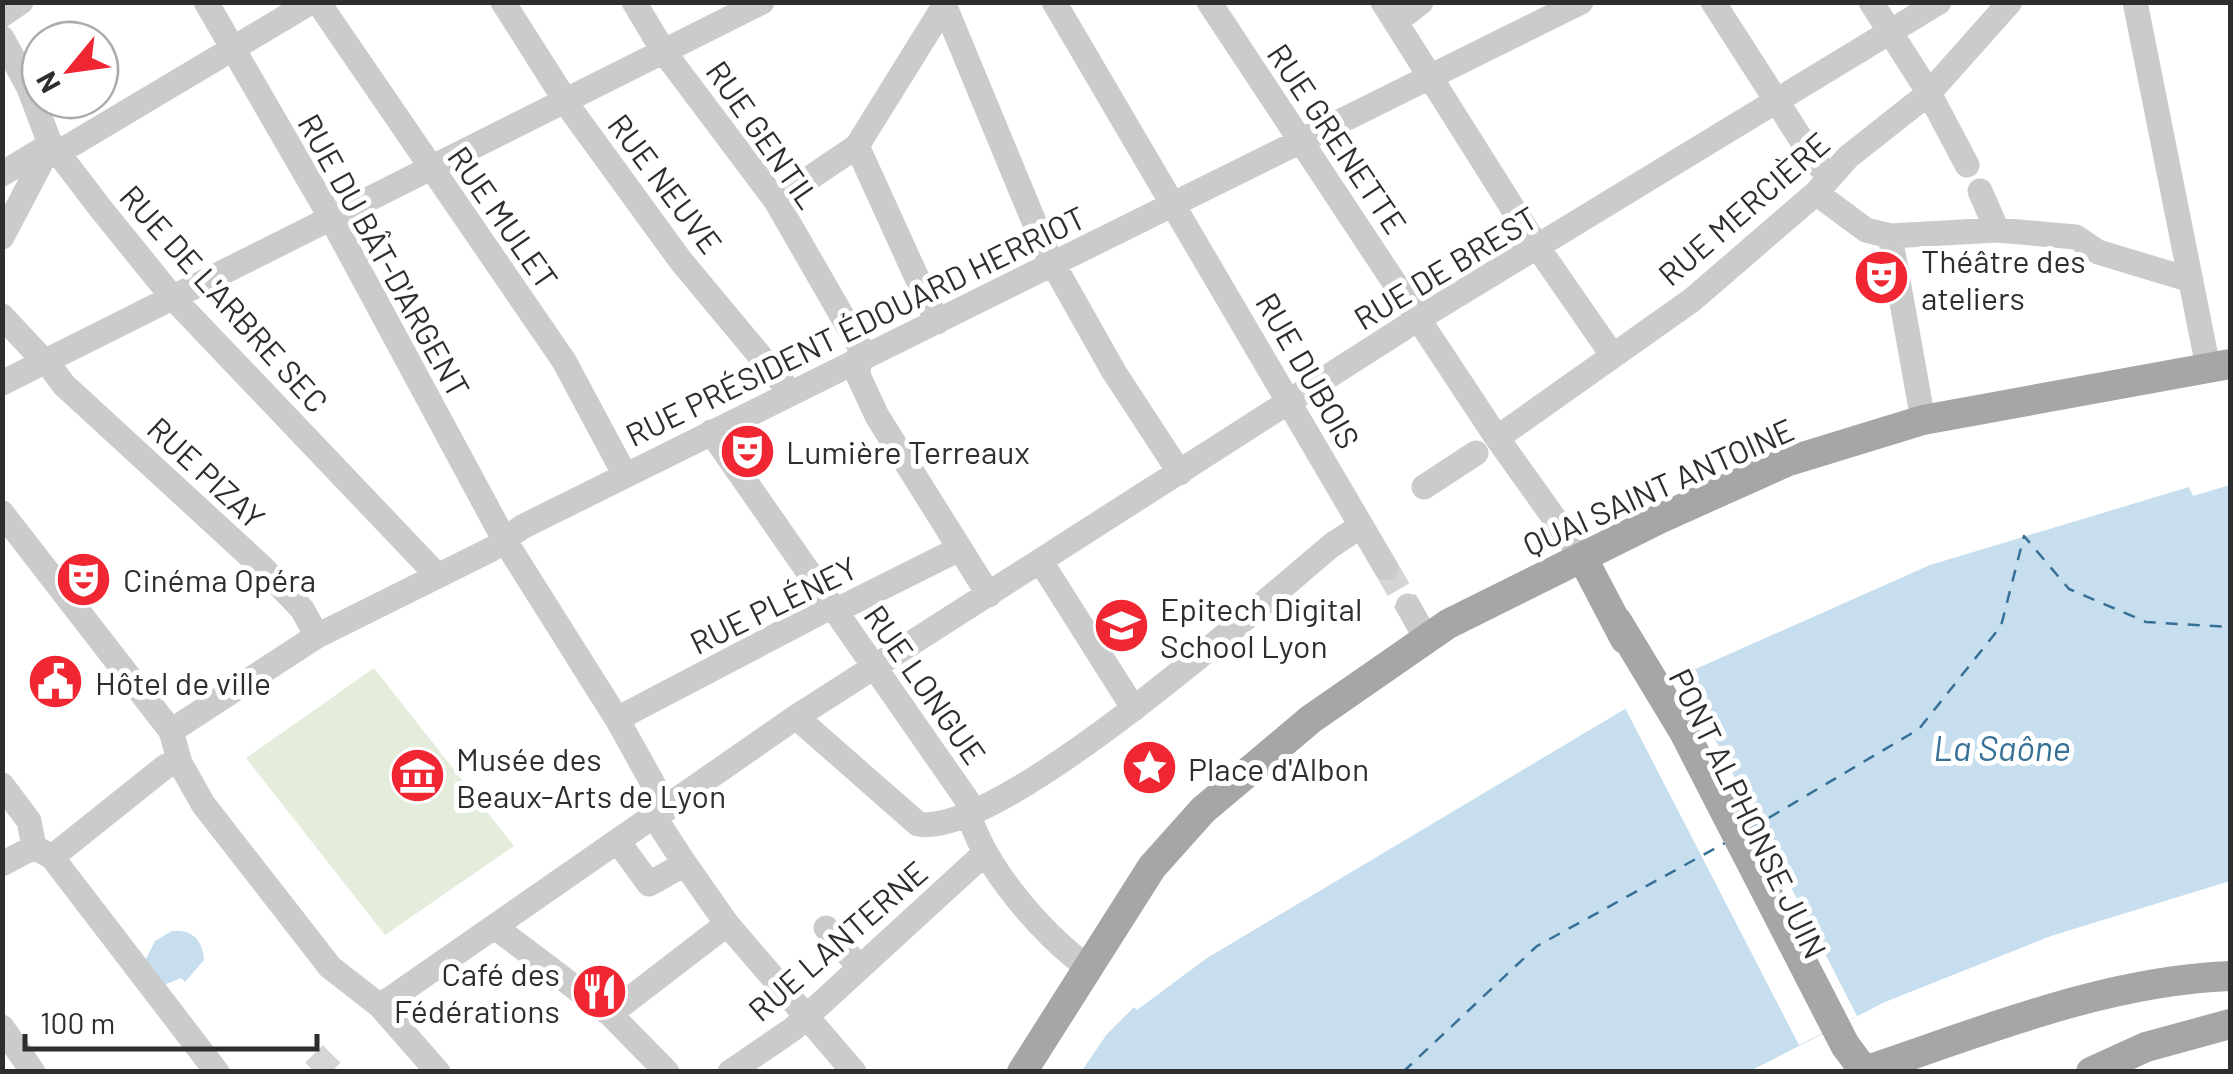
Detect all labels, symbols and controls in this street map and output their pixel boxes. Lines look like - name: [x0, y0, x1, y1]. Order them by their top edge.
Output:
- north arrow: [20, 20, 120, 120]
- street label: RUE GRENETTE: [1260, 36, 1416, 240]
- street label: RUE GENTIL: [699, 53, 829, 215]
- text: N: [28, 66, 67, 99]
- street label: RUE NEUVE: [601, 106, 731, 260]
- street label: RUE DU BÂT-D'ARGENT: [291, 107, 479, 403]
- street label: RUE MERCIÈRE: [1650, 123, 1836, 293]
- street label: RUE MULET: [441, 138, 567, 296]
- street label: RUE DE L'ARBRE SEC: [113, 177, 337, 419]
- street label: RUE PRÉSIDENT ÉDOUARD HERRIOT: [619, 197, 1091, 453]
- street label: RUE DE BREST: [1347, 197, 1543, 337]
- place label: Théâtre des ateliers: [1921, 241, 2086, 316]
- theatre icon: Théâtre des ateliers: [1852, 248, 1912, 308]
- street label: RUE DUBOIS: [1249, 285, 1369, 455]
- street label: RUE PIZAY: [141, 408, 273, 536]
- street label: QUAI SAINT ANTOINE: [1517, 409, 1799, 563]
- theatre icon: Lumière Terreaux: [717, 421, 777, 481]
- place label: Lumière Terreaux: [786, 432, 1030, 470]
- street label: RUE PLÉNEY: [683, 547, 863, 661]
- theatre icon: Cinéma Opéra: [54, 549, 114, 609]
- place label: Cinéma Opéra: [123, 560, 316, 598]
- place label: Epitech Digital School Lyon: [1160, 589, 1362, 664]
- school or university icon: Epitech Digital School Lyon: [1091, 596, 1151, 656]
- street label: RUE LONGUE: [857, 597, 995, 771]
- public building icon: Hôtel de ville: [26, 652, 86, 712]
- street label: PONT ALPHONSE JUIN: [1662, 662, 1836, 964]
- place label: Hôtel de ville: [95, 663, 271, 701]
- water label: La Saône: [1933, 726, 2071, 768]
- place icon: Place d'Albon: [1119, 738, 1179, 798]
- place label: Musée des Beaux-Arts de Lyon: [456, 739, 726, 814]
- museum icon: Musée des Beaux-Arts de Lyon: [387, 746, 447, 806]
- place label: Place d'Albon: [1188, 749, 1369, 787]
- street label: RUE LANTERNE: [740, 852, 934, 1028]
- place label: Café des Fédérations: [394, 954, 560, 1029]
- restaurant icon: Café des Fédérations: [569, 961, 629, 1021]
- scale bar: [25, 989, 318, 1051]
- text: 100 m: [40, 1004, 115, 1040]

